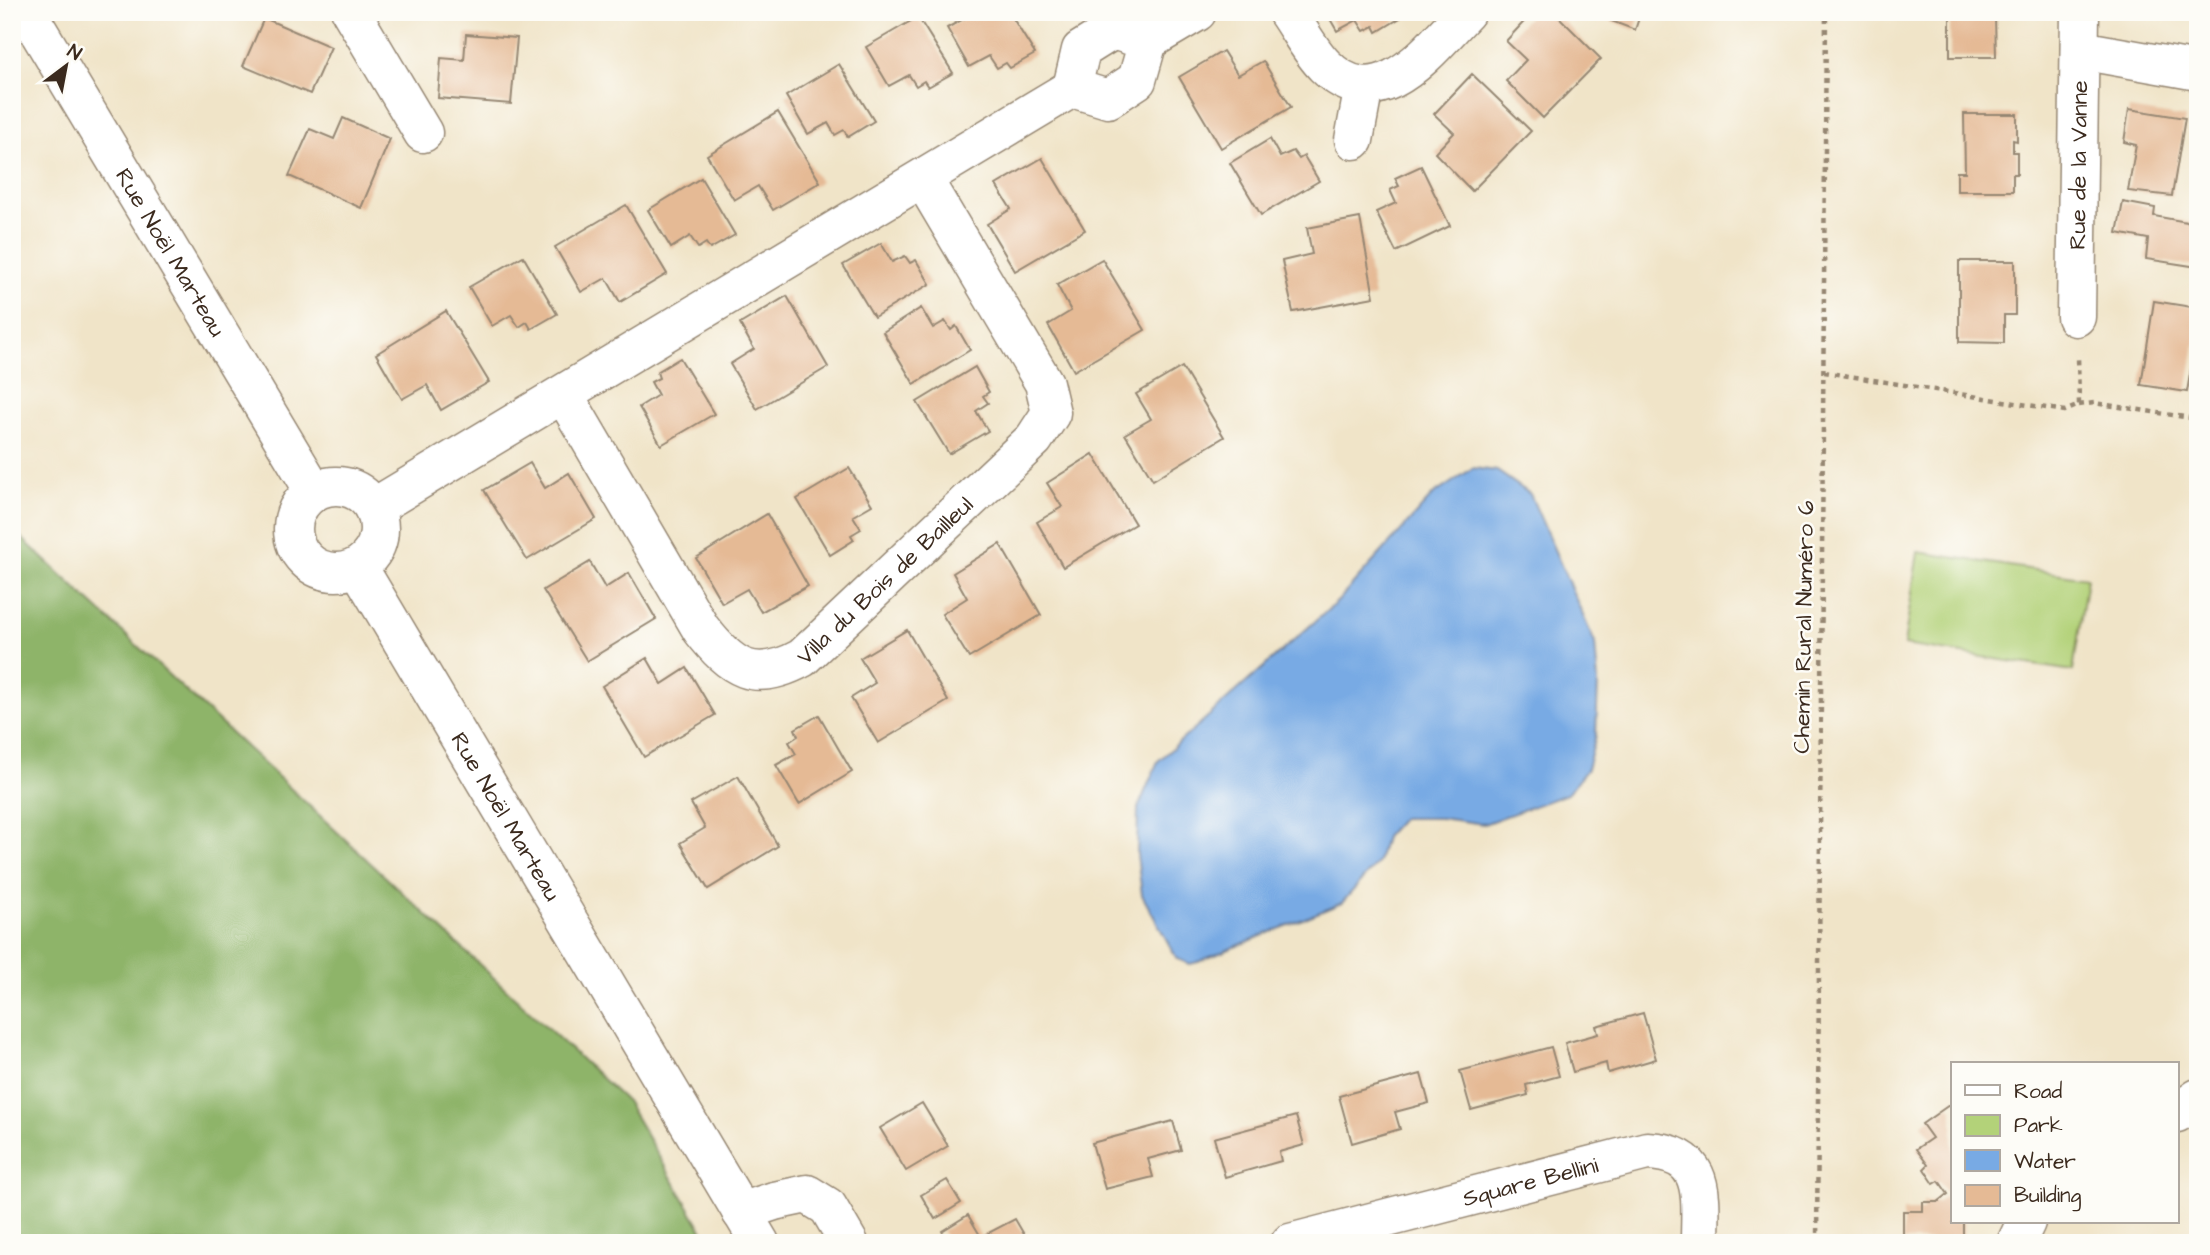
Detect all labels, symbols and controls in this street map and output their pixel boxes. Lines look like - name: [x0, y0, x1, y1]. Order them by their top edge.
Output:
- north arrow: [32, 32, 102, 102]
- text: N: [62, 38, 86, 68]
- street label: Rue de la Vanne: [2062, 80, 2096, 250]
- street label: Rue Noël Marteau: [107, 163, 233, 343]
- street label: Villa du Bois de Bailleul: [790, 489, 981, 672]
- street label: Chemin Rural Numéro 6: [1786, 500, 1822, 754]
- street label: Rue Noël Marteau: [443, 727, 568, 907]
- legend: [1951, 1062, 2178, 1224]
- text: Road: [2014, 1077, 2062, 1106]
- text: Park: [2014, 1111, 2063, 1140]
- text: Water: [2014, 1147, 2076, 1176]
- street label: Square Bellini: [1459, 1149, 1602, 1215]
- text: Building: [2014, 1181, 2082, 1212]

